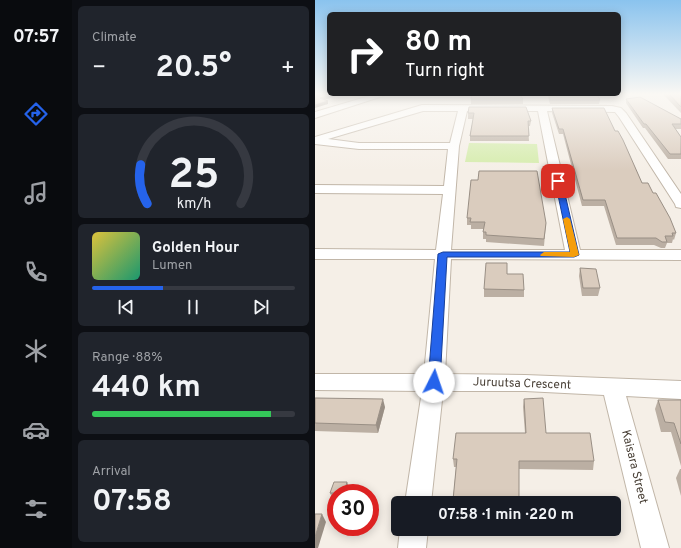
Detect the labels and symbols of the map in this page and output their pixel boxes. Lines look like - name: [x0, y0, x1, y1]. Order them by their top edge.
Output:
- pin: [541, 164, 575, 198]
- position arrow: [413, 361, 455, 403]
- street label: Juruutsa Crescent: [473, 374, 571, 394]
- street label: Kaisara Street: [617, 428, 651, 506]
- speed limit sign: 30: [327, 484, 379, 536]

